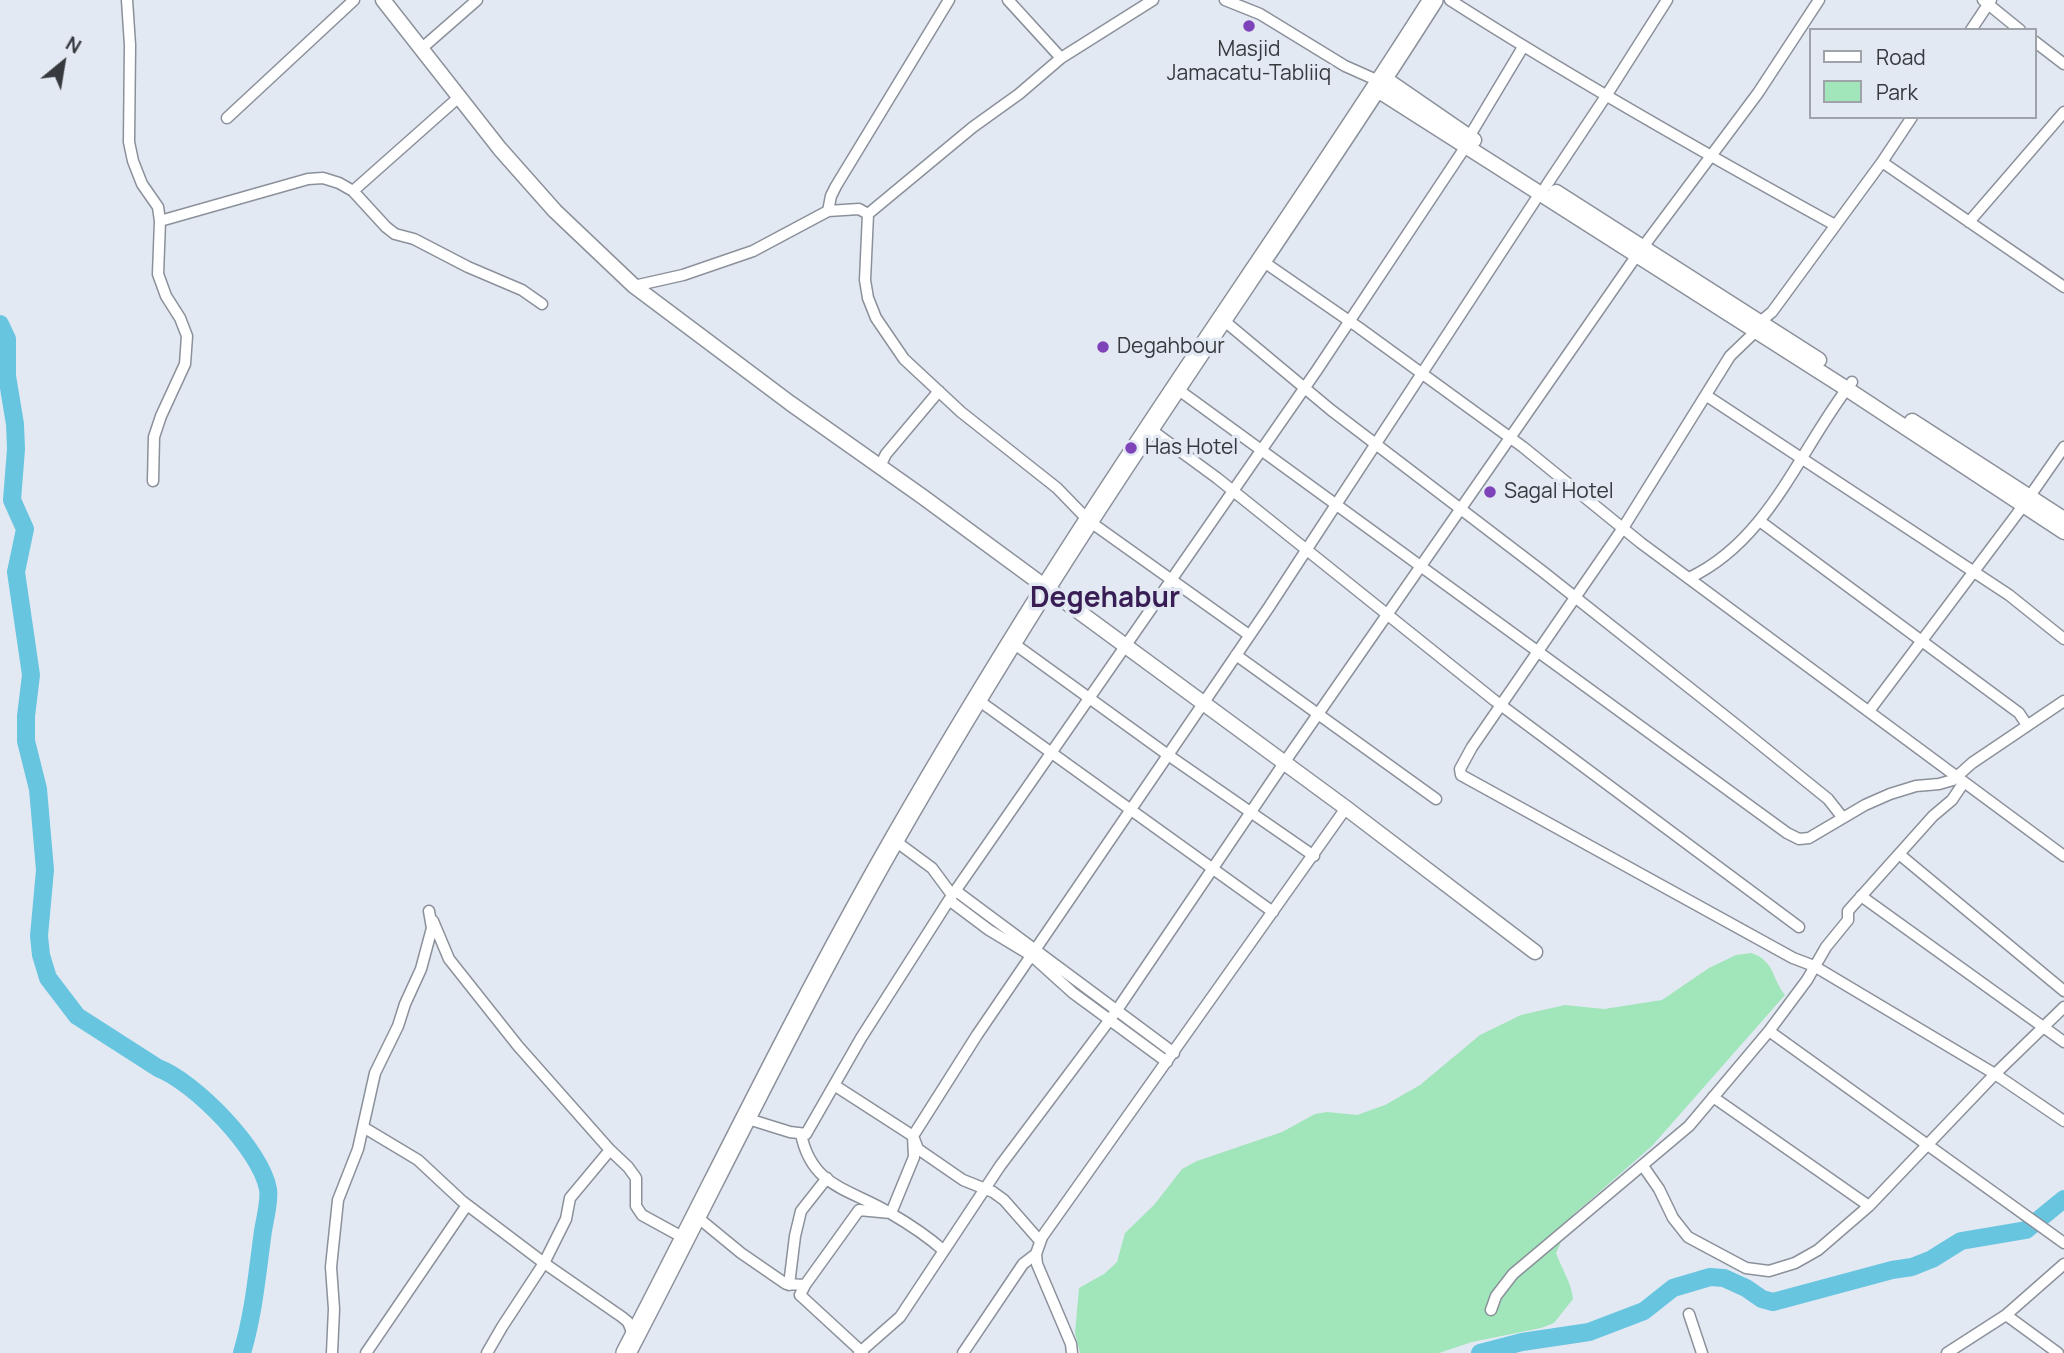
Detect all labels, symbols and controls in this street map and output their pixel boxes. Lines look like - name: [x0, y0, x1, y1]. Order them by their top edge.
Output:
- marker: Masjid Jamacatu-Tabliiq: [1241, 18, 1257, 34]
- north arrow: [28, 28, 98, 98]
- legend: [1808, 28, 2036, 119]
- text: N: [61, 30, 86, 59]
- place label: Masjid Jamacatu-Tabliiq: [1167, 37, 1331, 87]
- text: Road: [1876, 43, 1926, 71]
- text: Park: [1876, 78, 1918, 106]
- place label: Degahbour: [1117, 334, 1225, 360]
- marker: Degahbour: [1095, 339, 1111, 355]
- place label: Has Hotel: [1145, 435, 1238, 461]
- marker: Has Hotel: [1123, 440, 1139, 456]
- place label: Sagal Hotel: [1504, 479, 1614, 505]
- marker: Sagal Hotel: [1482, 484, 1498, 500]
- district label: Degehabur: [1030, 582, 1180, 616]

